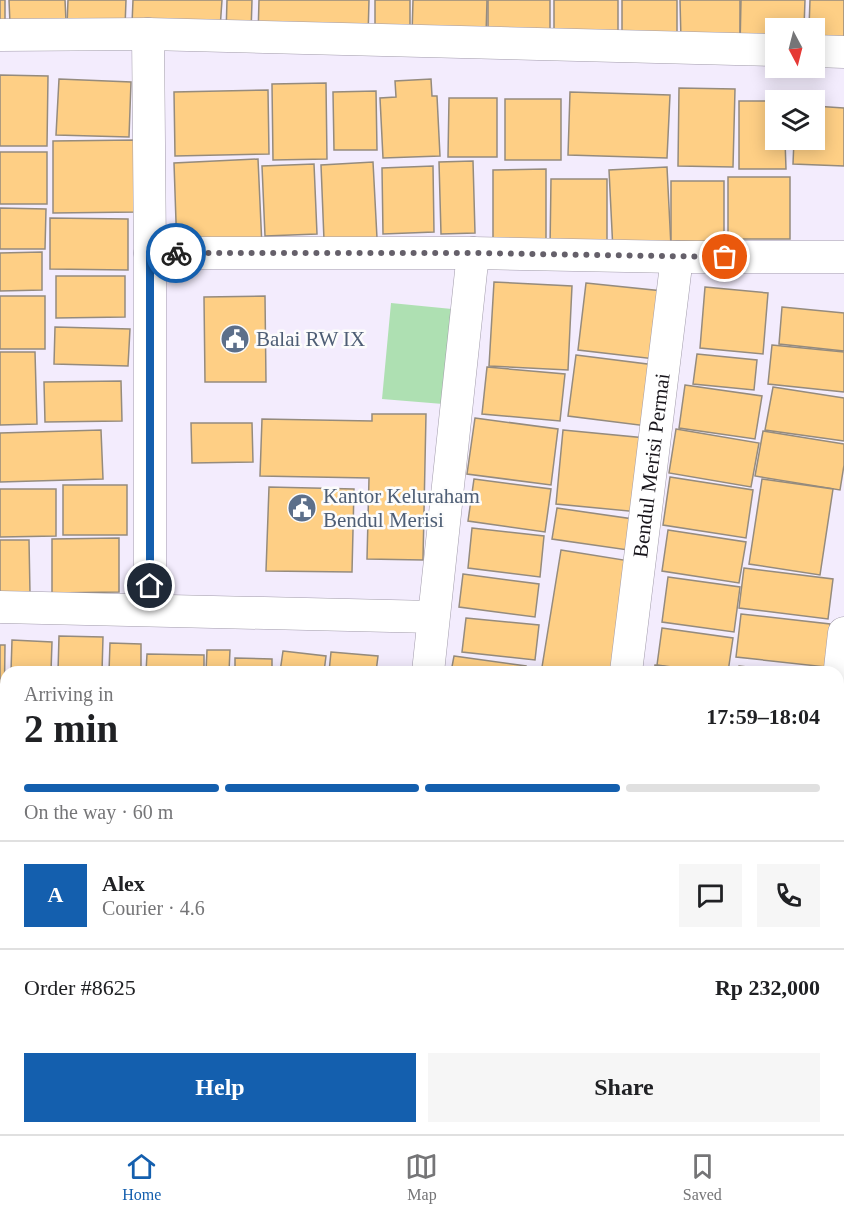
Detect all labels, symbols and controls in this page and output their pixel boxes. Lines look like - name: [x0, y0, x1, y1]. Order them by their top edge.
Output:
- north arrow: [765, 18, 825, 78]
- map controls: [765, 18, 825, 150]
- button: layers: [765, 90, 825, 150]
- courier: [146, 223, 206, 283]
- pin: [699, 231, 750, 282]
- icon: bike: [160, 237, 193, 270]
- icon: bag: [708, 240, 741, 273]
- public building icon: Balai RW IX: [219, 323, 251, 355]
- place label: Balai RW IX: [256, 327, 365, 351]
- street label: Bendul Merisi Permai: [628, 372, 675, 559]
- place label: Kantor Keluraham Bendul Merisi: [323, 484, 480, 532]
- public building icon: Kantor Keluraham Bendul Merisi: [286, 492, 318, 524]
- pin: [124, 560, 175, 611]
- icon: home: [133, 569, 166, 602]
- text: Arriving in: [24, 683, 113, 705]
- text: 17:59–18:04: [706, 704, 820, 729]
- text: 2 min: [24, 707, 118, 750]
- text: On the way · 60 m: [24, 801, 173, 823]
- button: chat: [679, 864, 742, 927]
- button: phone: [757, 864, 820, 927]
- text: Alex: [102, 871, 145, 896]
- text: A: [48, 882, 63, 907]
- text: Courier · 4.6: [102, 897, 205, 919]
- text: Order #8625: [24, 975, 136, 1000]
- text: Rp 232,000: [715, 975, 820, 1000]
- button: Help: [24, 1053, 416, 1122]
- button: Share: [428, 1053, 820, 1122]
- tab: Home: [122, 1150, 161, 1204]
- tab: Map: [405, 1150, 438, 1204]
- tab: Saved: [683, 1150, 722, 1204]

